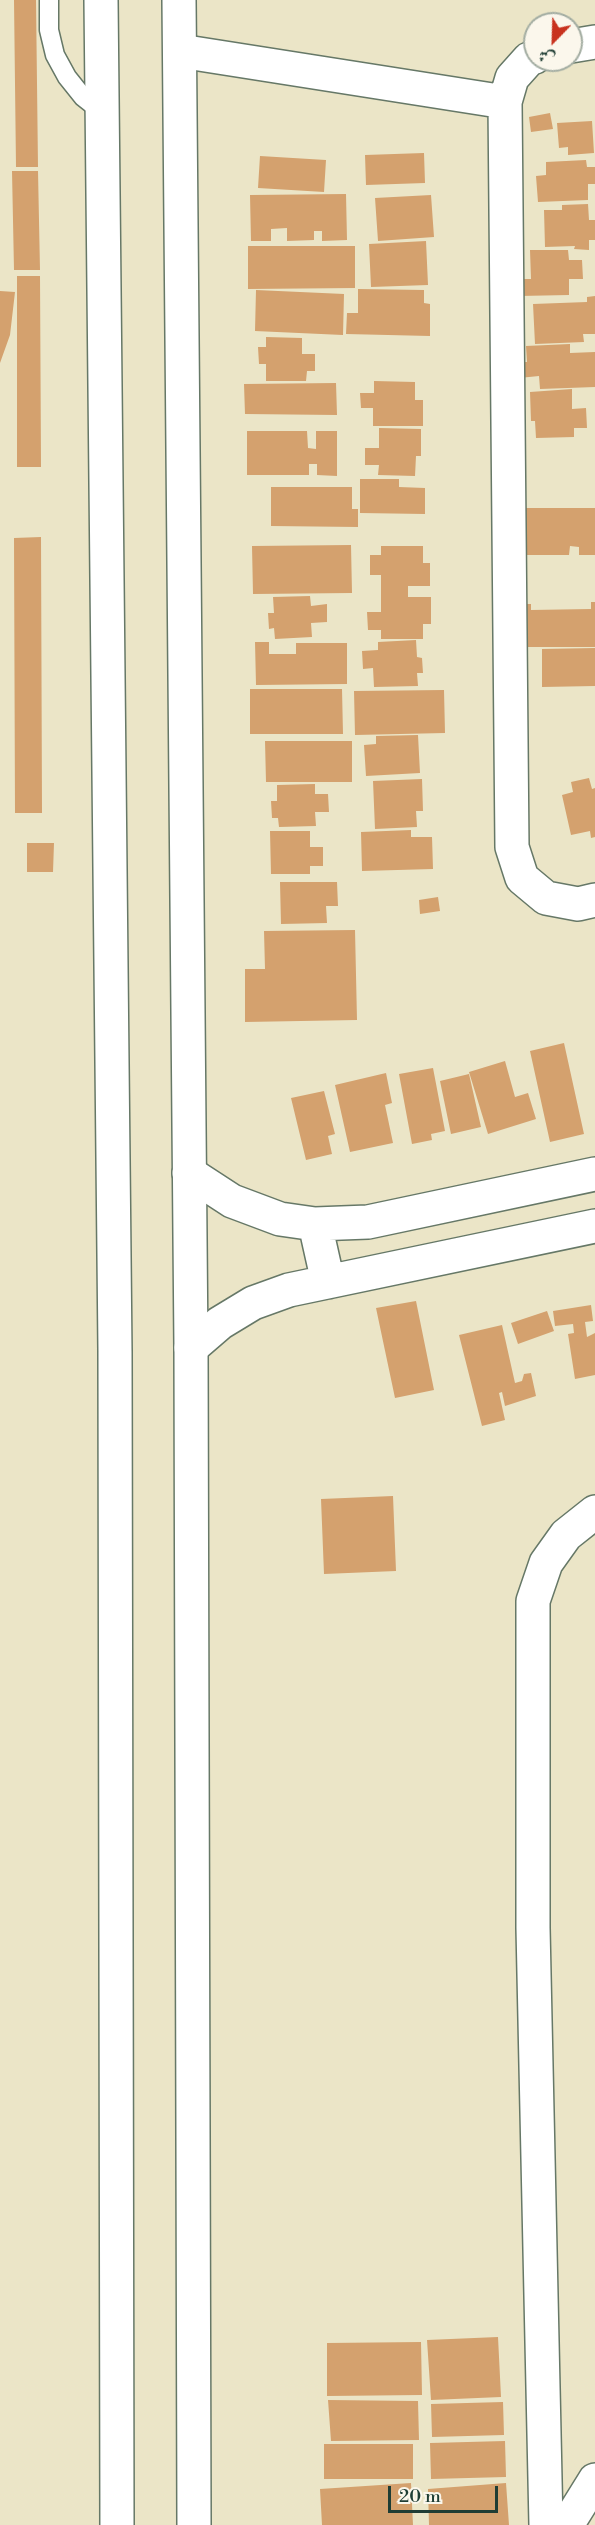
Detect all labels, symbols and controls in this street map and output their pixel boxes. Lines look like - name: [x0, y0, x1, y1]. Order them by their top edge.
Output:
- north arrow: [523, 12, 583, 72]
- text: ش: [536, 44, 558, 69]
- scale bar: [391, 2474, 500, 2512]
- text: 20 m: [399, 2485, 441, 2508]

